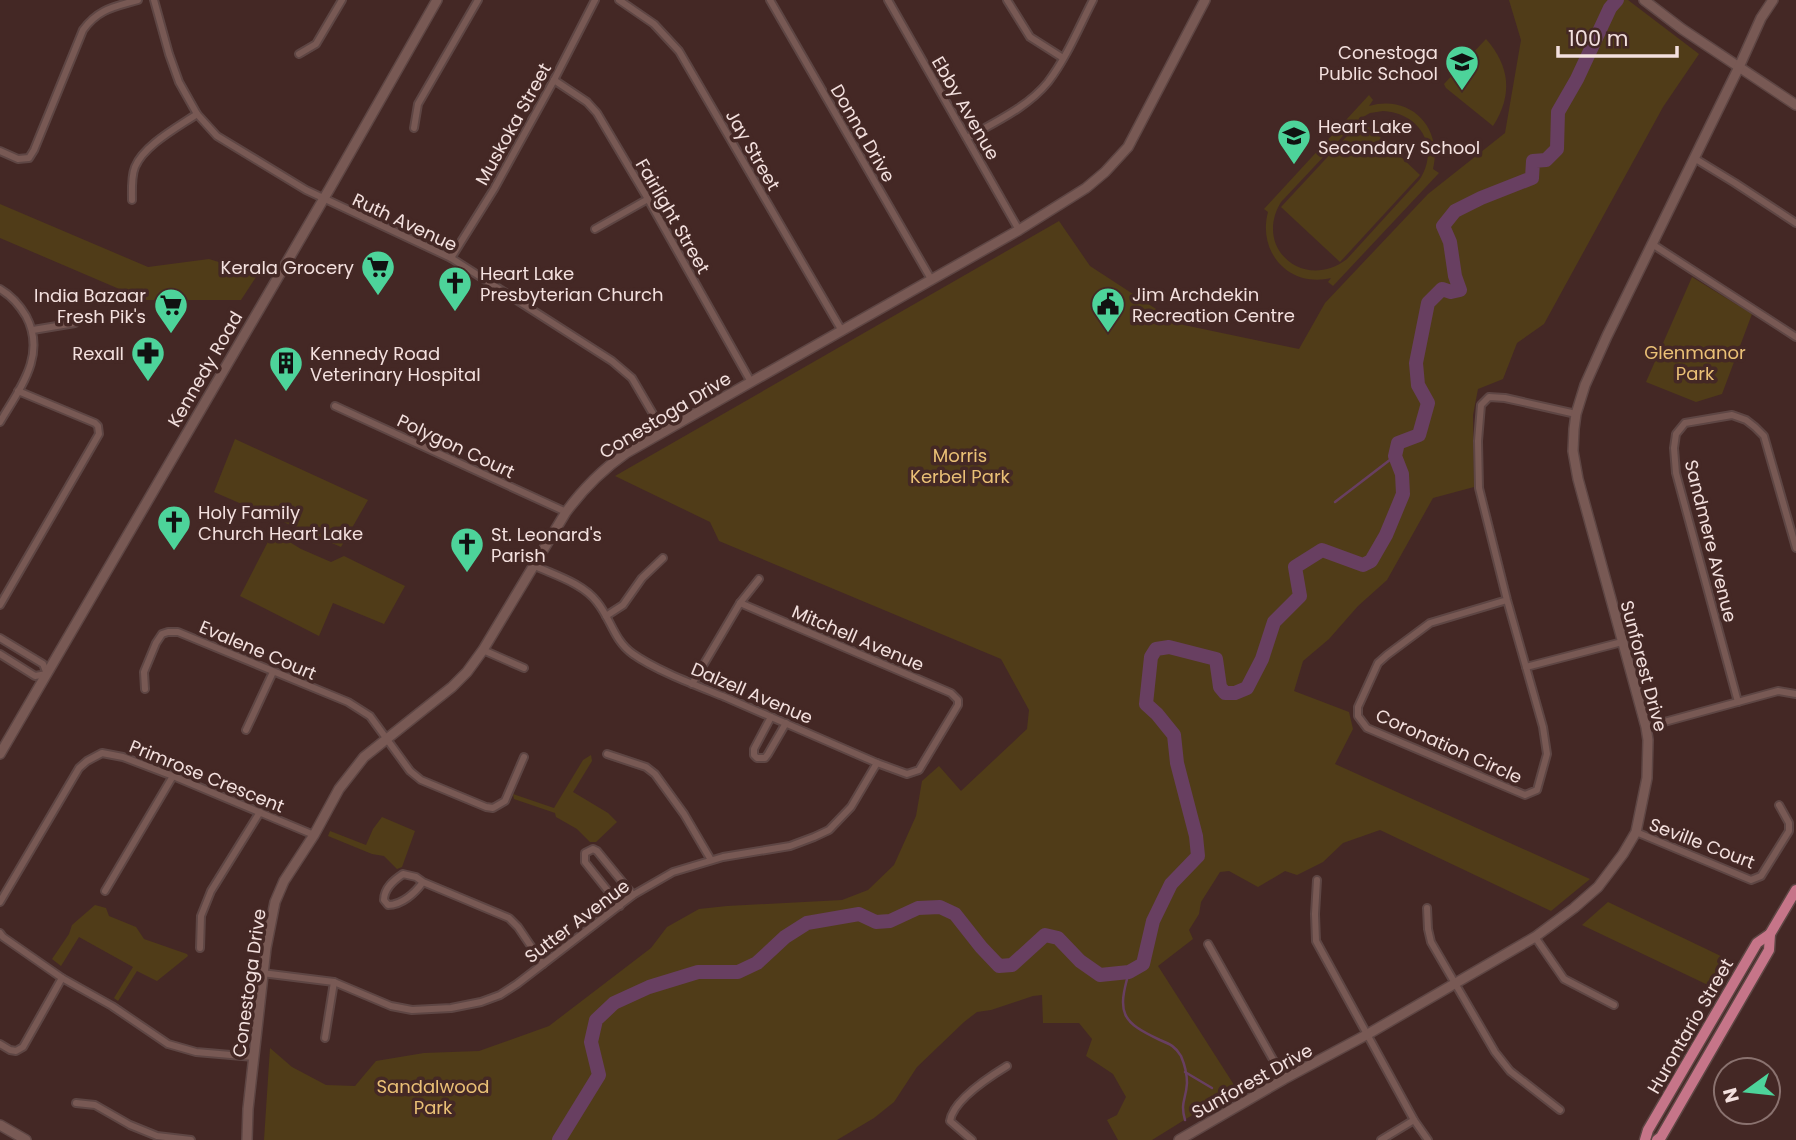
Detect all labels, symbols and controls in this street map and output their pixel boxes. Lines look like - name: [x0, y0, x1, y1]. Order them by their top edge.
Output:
- scale bar: [1558, 14, 1677, 58]
- text: 100 m: [1568, 24, 1628, 53]
- place label: Conestoga Public School: [1319, 40, 1438, 86]
- school or university icon: Conestoga Public School: [1443, 43, 1481, 92]
- street label: Ebby Avenue: [926, 51, 1006, 165]
- street label: Muskoka Street: [469, 58, 557, 190]
- street label: Donna Drive: [825, 79, 901, 187]
- street label: Jay Street: [720, 105, 786, 195]
- place label: Heart Lake Secondary School: [1318, 114, 1480, 160]
- school or university icon: Heart Lake Secondary School: [1275, 117, 1313, 166]
- street label: Fairlight Street: [630, 154, 716, 278]
- street label: Ruth Avenue: [349, 187, 461, 257]
- supermarket icon: Kerala Grocery: [359, 248, 397, 297]
- place label: Kerala Grocery: [221, 255, 354, 280]
- place label: Heart Lake Presbyterian Church: [480, 261, 663, 307]
- church icon: Heart Lake Presbyterian Church: [436, 264, 474, 313]
- place label: Jim Archdekin Recreation Centre: [1132, 282, 1295, 328]
- place label: India Bazaar Fresh Pik's: [34, 283, 146, 329]
- public building icon: Jim Archdekin Recreation Centre: [1089, 285, 1127, 334]
- supermarket icon: India Bazaar Fresh Pik's: [152, 286, 190, 335]
- street label: Kennedy Road: [162, 306, 248, 432]
- pharmacy icon: Rexall: [129, 334, 167, 383]
- park label: Glenmanor Park: [1644, 340, 1746, 386]
- place label: Rexall: [72, 341, 124, 366]
- place label: Kennedy Road Veterinary Hospital: [310, 341, 481, 387]
- building icon: Kennedy Road Veterinary Hospital: [267, 344, 305, 393]
- street label: Conestoga Drive: [594, 366, 736, 464]
- street label: Polygon Court: [393, 408, 519, 484]
- park label: Morris Kerbel Park: [910, 443, 1011, 489]
- street label: Sandmere Avenue: [1679, 457, 1743, 625]
- place label: Holy Family Church Heart Lake: [198, 500, 363, 546]
- church icon: Holy Family Church Heart Lake: [155, 503, 193, 552]
- place label: St. Leonard's Parish: [491, 522, 602, 568]
- church icon: St. Leonard's Parish: [448, 525, 486, 574]
- street label: Sunforest Drive: [1614, 598, 1674, 734]
- street label: Mitchell Avenue: [788, 599, 928, 677]
- street label: Evalene Court: [196, 614, 320, 686]
- street label: Dalzell Avenue: [687, 656, 817, 730]
- street label: Coronation Circle: [1372, 703, 1526, 789]
- street label: Primrose Crescent: [126, 733, 288, 819]
- street label: Seville Court: [1646, 811, 1758, 875]
- street label: Sutter Avenue: [519, 873, 635, 969]
- street label: Conestoga Drive: [226, 907, 272, 1059]
- street label: Hurontario Street: [1641, 954, 1739, 1098]
- street label: Sunforest Drive: [1187, 1037, 1317, 1125]
- north arrow: [1712, 1056, 1782, 1126]
- park label: Sandalwood Park: [377, 1074, 490, 1120]
- text: N: [1716, 1085, 1746, 1106]

